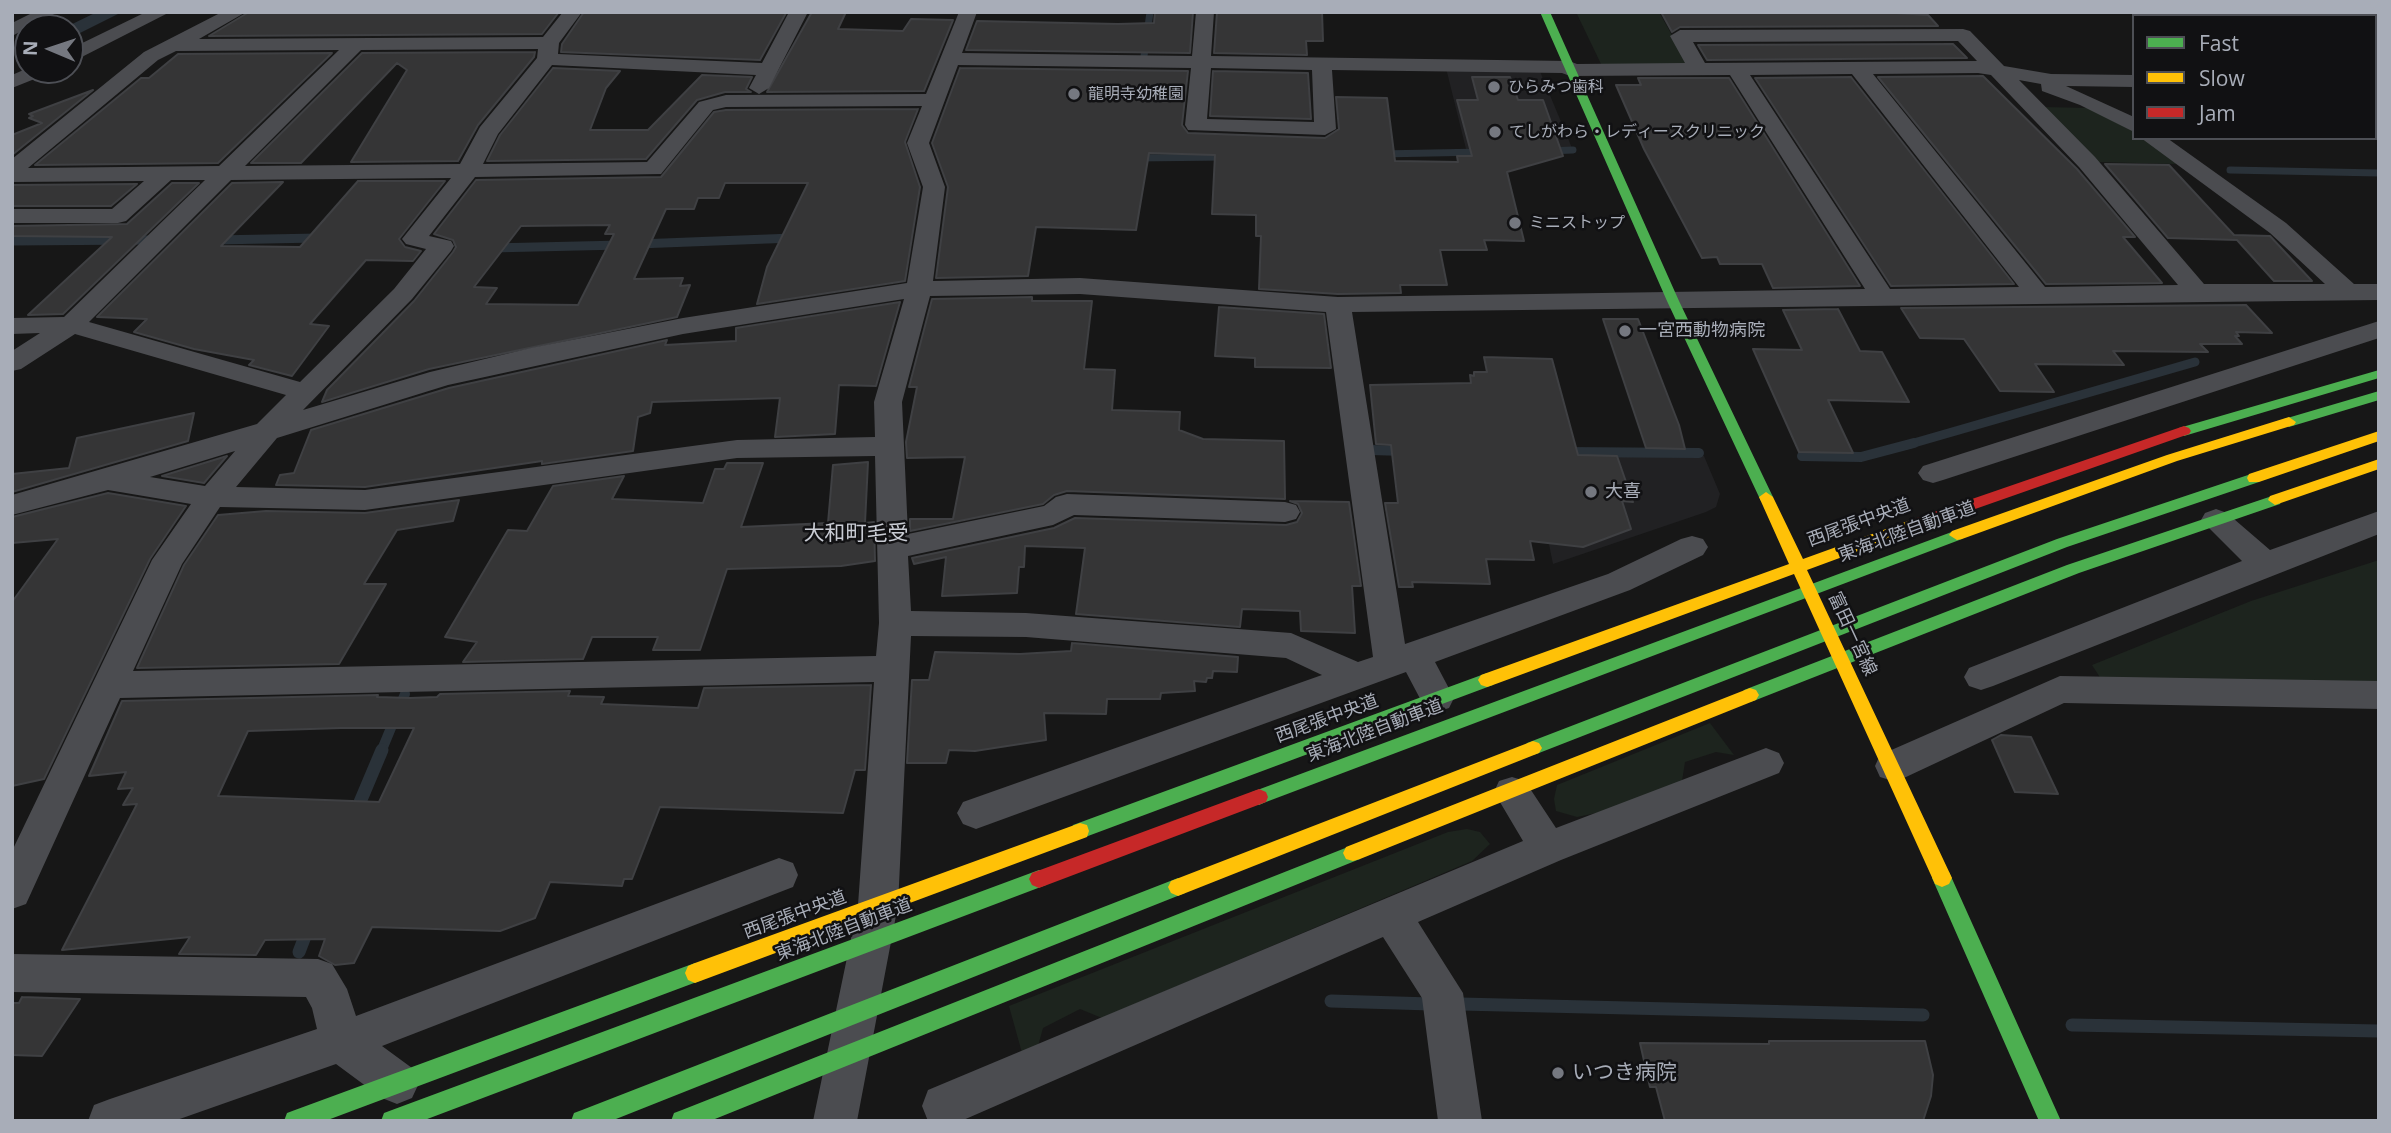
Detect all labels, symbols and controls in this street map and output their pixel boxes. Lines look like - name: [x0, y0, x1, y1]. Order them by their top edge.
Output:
- north arrow: [14, 14, 84, 84]
- legend: [2132, 14, 2377, 140]
- text: Fast: [2199, 29, 2239, 57]
- text: N: [17, 40, 43, 57]
- text: Slow: [2199, 64, 2245, 92]
- place label: ひらみつ歯科: [1508, 77, 1604, 97]
- marker: ひらみつ歯科: [1486, 79, 1502, 95]
- place label: 龍明寺幼稚園: [1088, 84, 1184, 104]
- marker: 龍明寺幼稚園: [1066, 86, 1082, 102]
- text: Jam: [2199, 99, 2236, 127]
- place label: てしがわら・レディースクリニック: [1509, 122, 1765, 142]
- marker: てしがわら・レディースクリニック: [1487, 124, 1503, 140]
- place label: ミニストップ: [1529, 213, 1625, 233]
- marker: ミニストップ: [1507, 215, 1523, 231]
- place label: 一宮西動物病院: [1639, 320, 1765, 342]
- marker: 一宮西動物病院: [1617, 323, 1633, 339]
- place label: 大喜: [1605, 481, 1641, 503]
- marker: 大喜: [1583, 484, 1599, 500]
- street label: 西尾張中央道: [1805, 494, 1913, 552]
- street label: 東海北陸自動車道: [1836, 497, 1978, 567]
- district label: 大和町毛受: [804, 521, 908, 547]
- street label: 富田一宮線: [1823, 589, 1881, 679]
- street label: 西尾張中央道: [1273, 690, 1381, 748]
- street label: 東海北陸自動車道: [1304, 695, 1446, 767]
- street label: 西尾張中央道: [741, 886, 849, 944]
- street label: 東海北陸自動車道: [773, 894, 915, 966]
- place label: いつき病院: [1572, 1060, 1677, 1086]
- marker: いつき病院: [1550, 1065, 1566, 1081]

